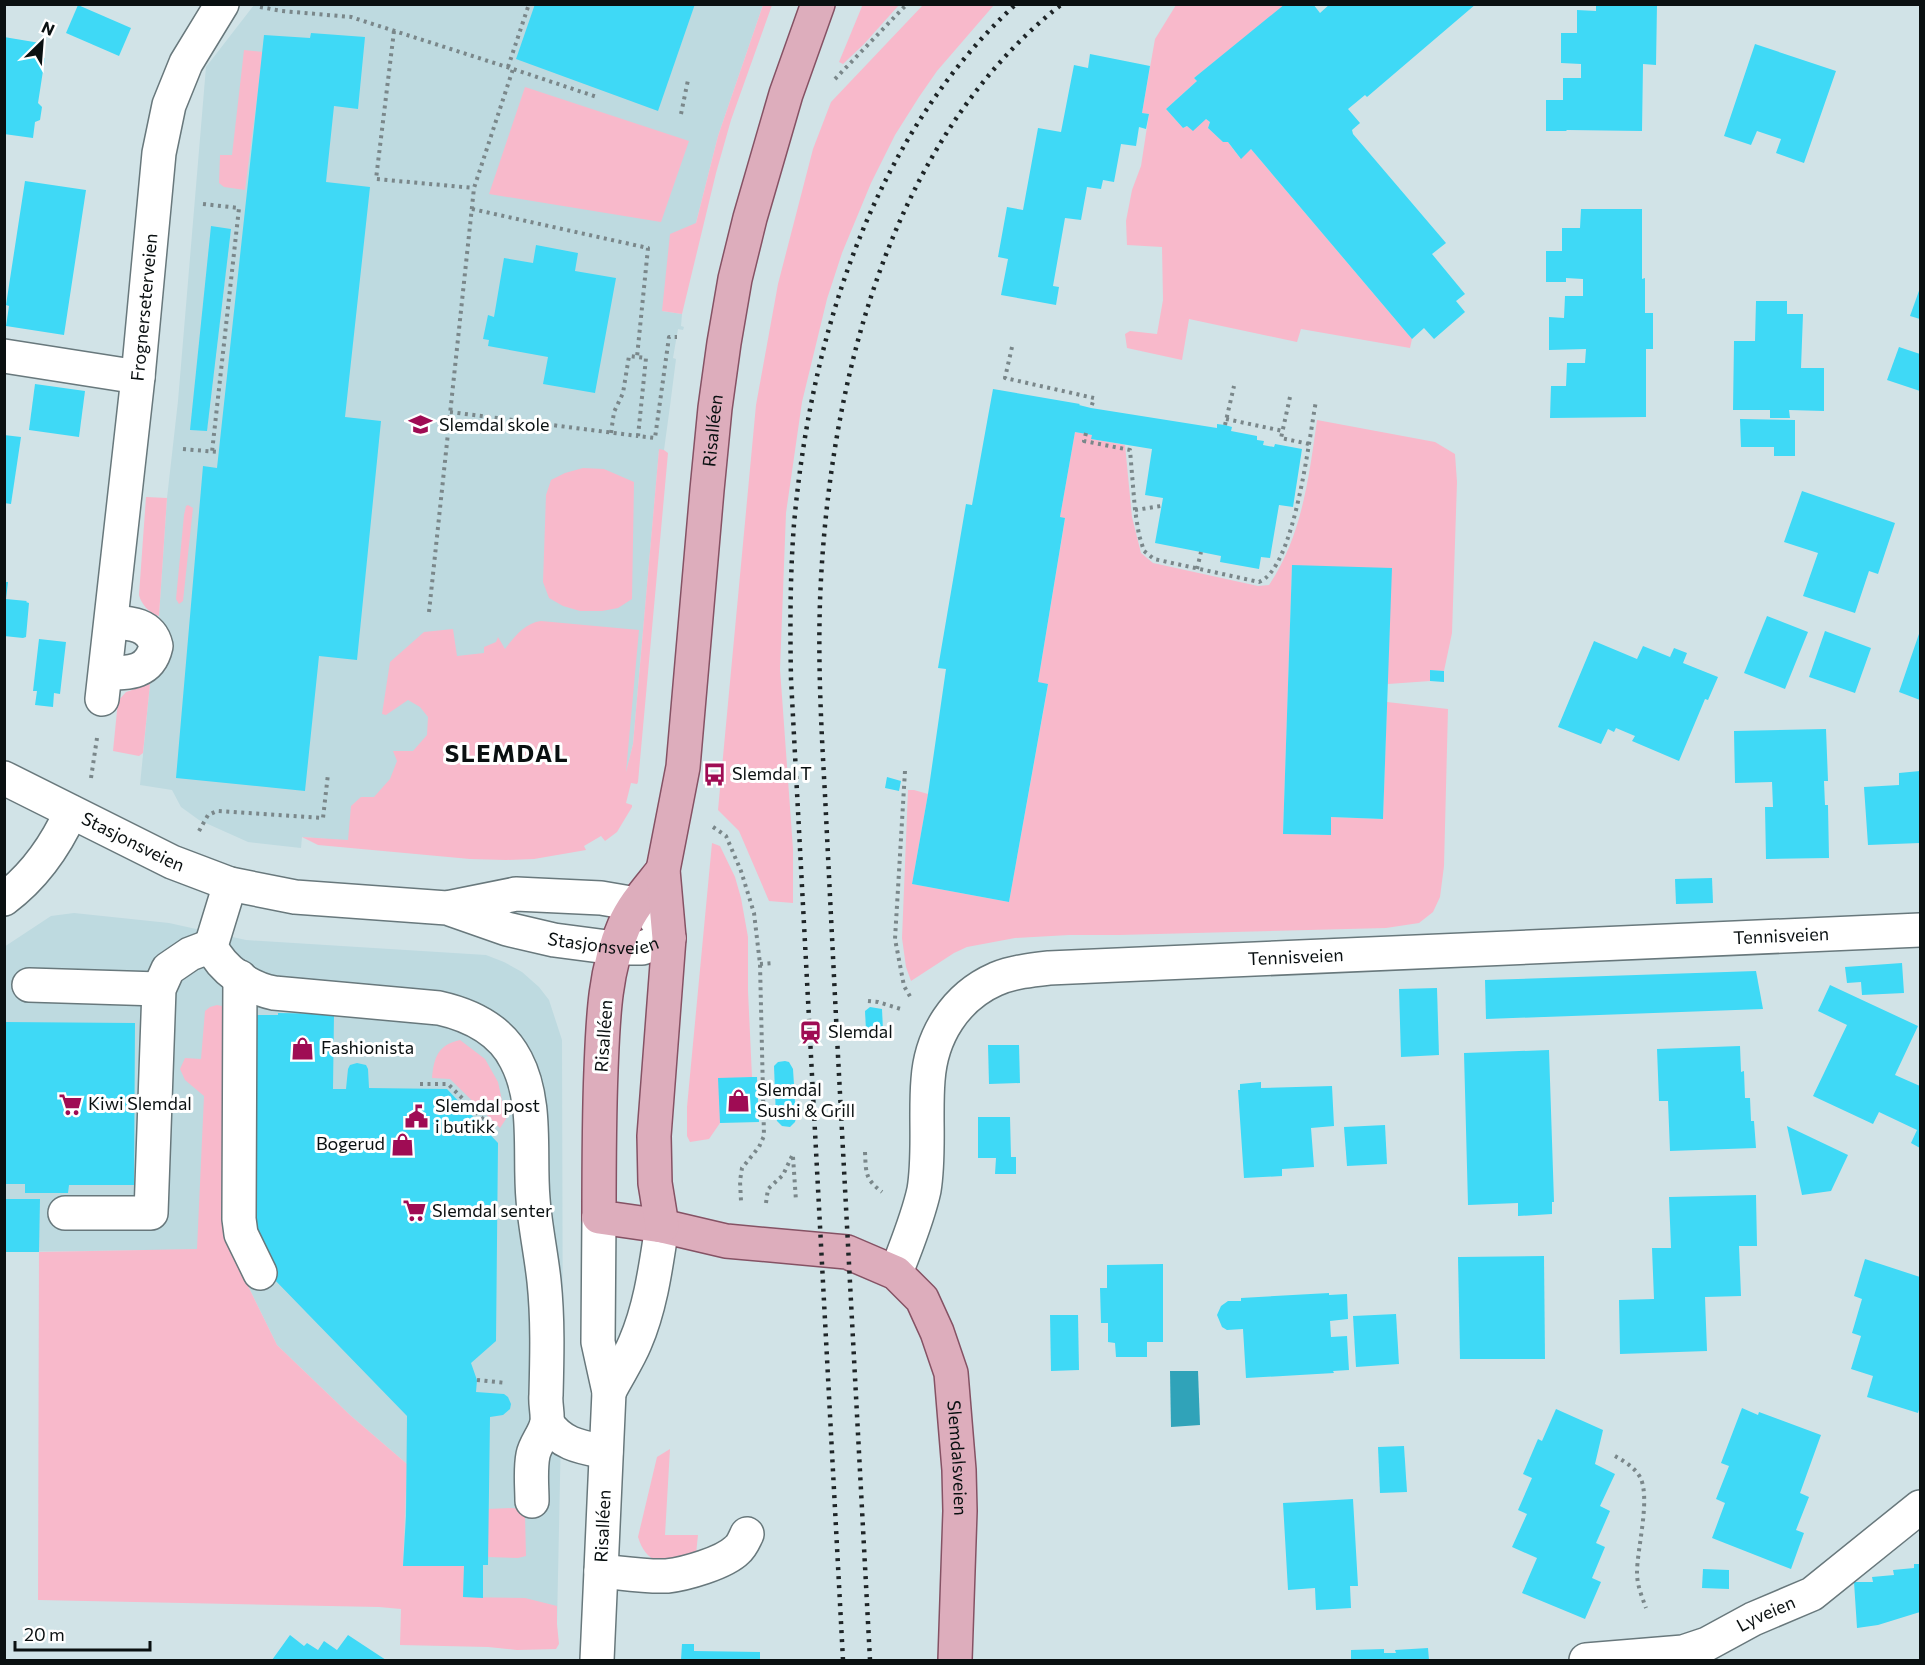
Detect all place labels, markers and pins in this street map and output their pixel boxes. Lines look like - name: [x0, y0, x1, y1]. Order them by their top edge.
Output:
- school or university icon: Slemdal skole: [408, 412, 434, 438]
- place label: Slemdal skole: [439, 413, 550, 435]
- bus stop icon: Slemdal T: [701, 761, 727, 787]
- place label: Slemdal T: [732, 762, 812, 784]
- station icon: Slemdal: [797, 1019, 823, 1045]
- place label: Slemdal: [828, 1020, 893, 1042]
- shop icon: Fashionista: [290, 1035, 316, 1061]
- place label: Fashionista: [321, 1036, 414, 1058]
- place label: Slemdal Sushi & Grill: [757, 1078, 855, 1121]
- shop icon: Slemdal Sushi & Grill: [726, 1087, 752, 1113]
- supermarket icon: Kiwi Slemdal: [57, 1091, 83, 1117]
- place label: Kiwi Slemdal: [88, 1092, 192, 1114]
- place label: Slemdal post i butikk: [435, 1094, 540, 1137]
- public building icon: Slemdal post i butikk: [404, 1103, 430, 1129]
- shop icon: Bogerud: [390, 1131, 416, 1157]
- place label: Bogerud: [316, 1132, 385, 1154]
- supermarket icon: Slemdal senter: [401, 1198, 427, 1224]
- place label: Slemdal senter: [432, 1199, 552, 1221]

